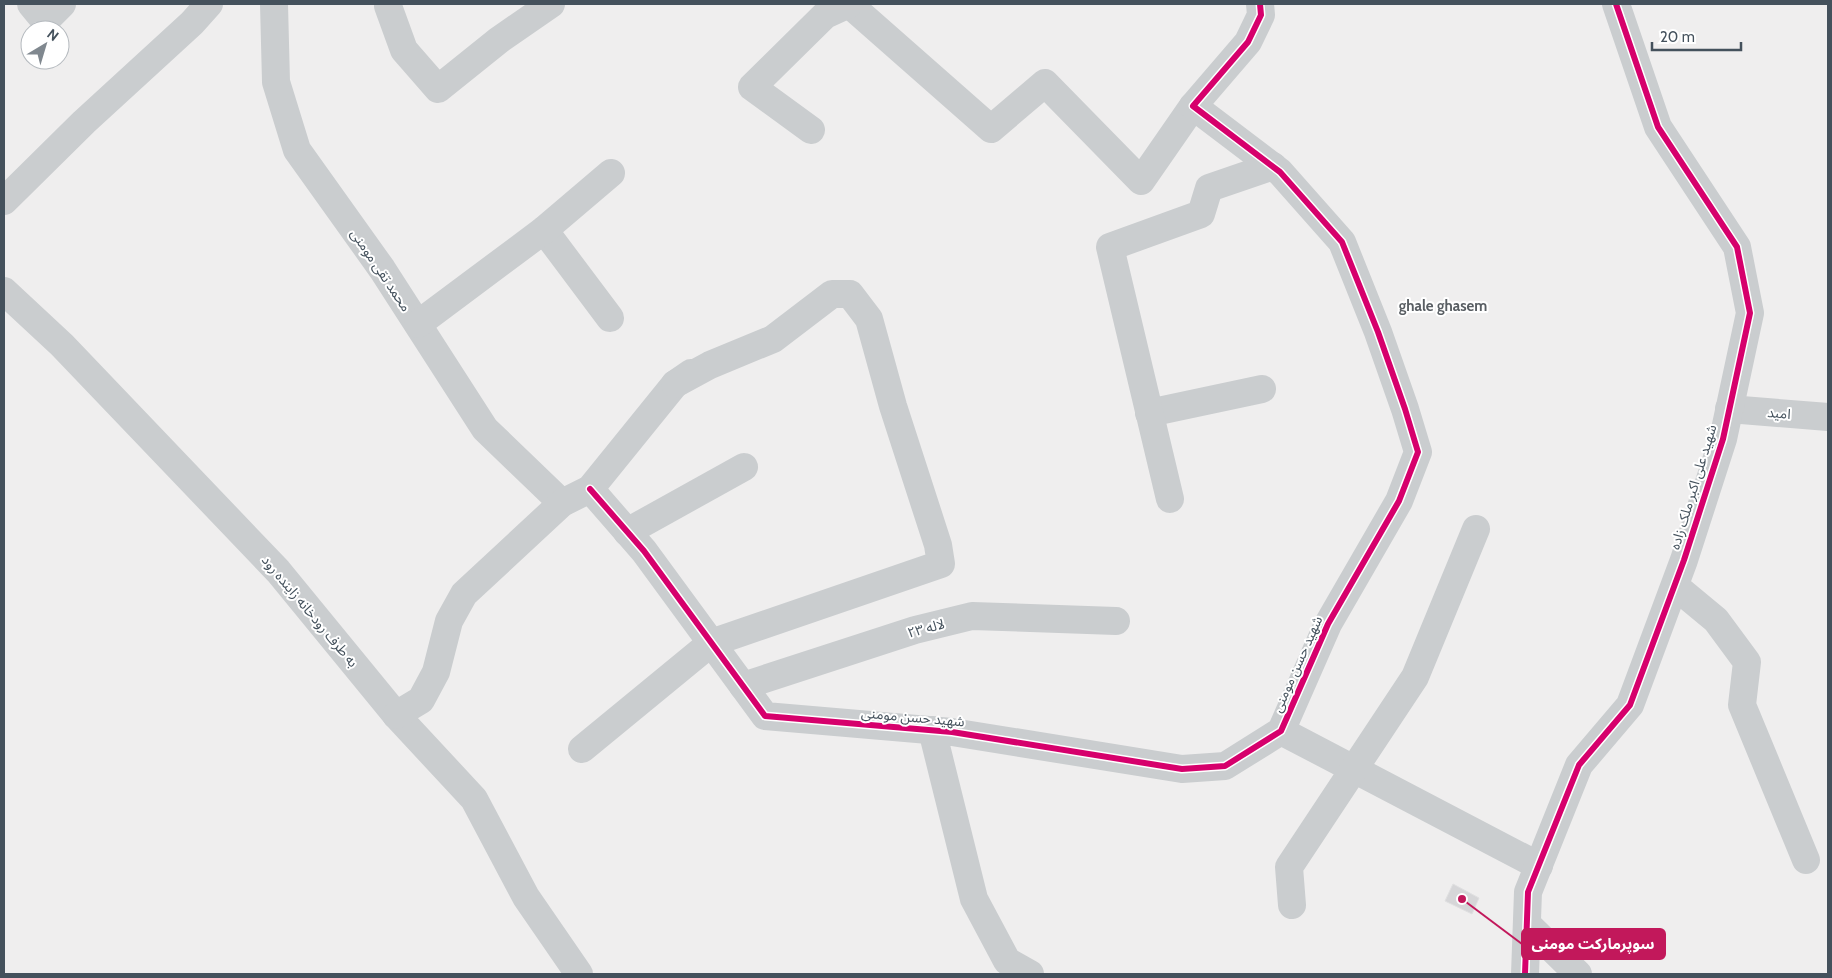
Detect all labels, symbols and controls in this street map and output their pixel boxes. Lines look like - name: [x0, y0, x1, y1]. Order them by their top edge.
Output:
- north arrow: [20, 20, 70, 70]
- scale bar: [1652, 20, 1741, 52]
- text: N: [44, 25, 62, 45]
- text: 20 m: [1660, 28, 1695, 46]
- street label: محمد تقی مومنی: [347, 225, 415, 315]
- district label: ghale ghasem: [1399, 297, 1487, 315]
- street label: امید: [1767, 403, 1791, 423]
- street label: شهید علی اکبر ملک زاده: [1665, 422, 1721, 552]
- street label: به طرف رودخانه زاینده رود: [258, 551, 362, 671]
- street label: شهید حسن مومنی: [1268, 613, 1326, 715]
- street label: لاله ۲۳: [905, 614, 947, 642]
- street label: شهید حسن مومنی: [860, 704, 966, 730]
- callout: سوپرمارکت مومنی: [1522, 929, 1665, 959]
- text: سوپرمارکت مومنی: [1531, 935, 1655, 954]

